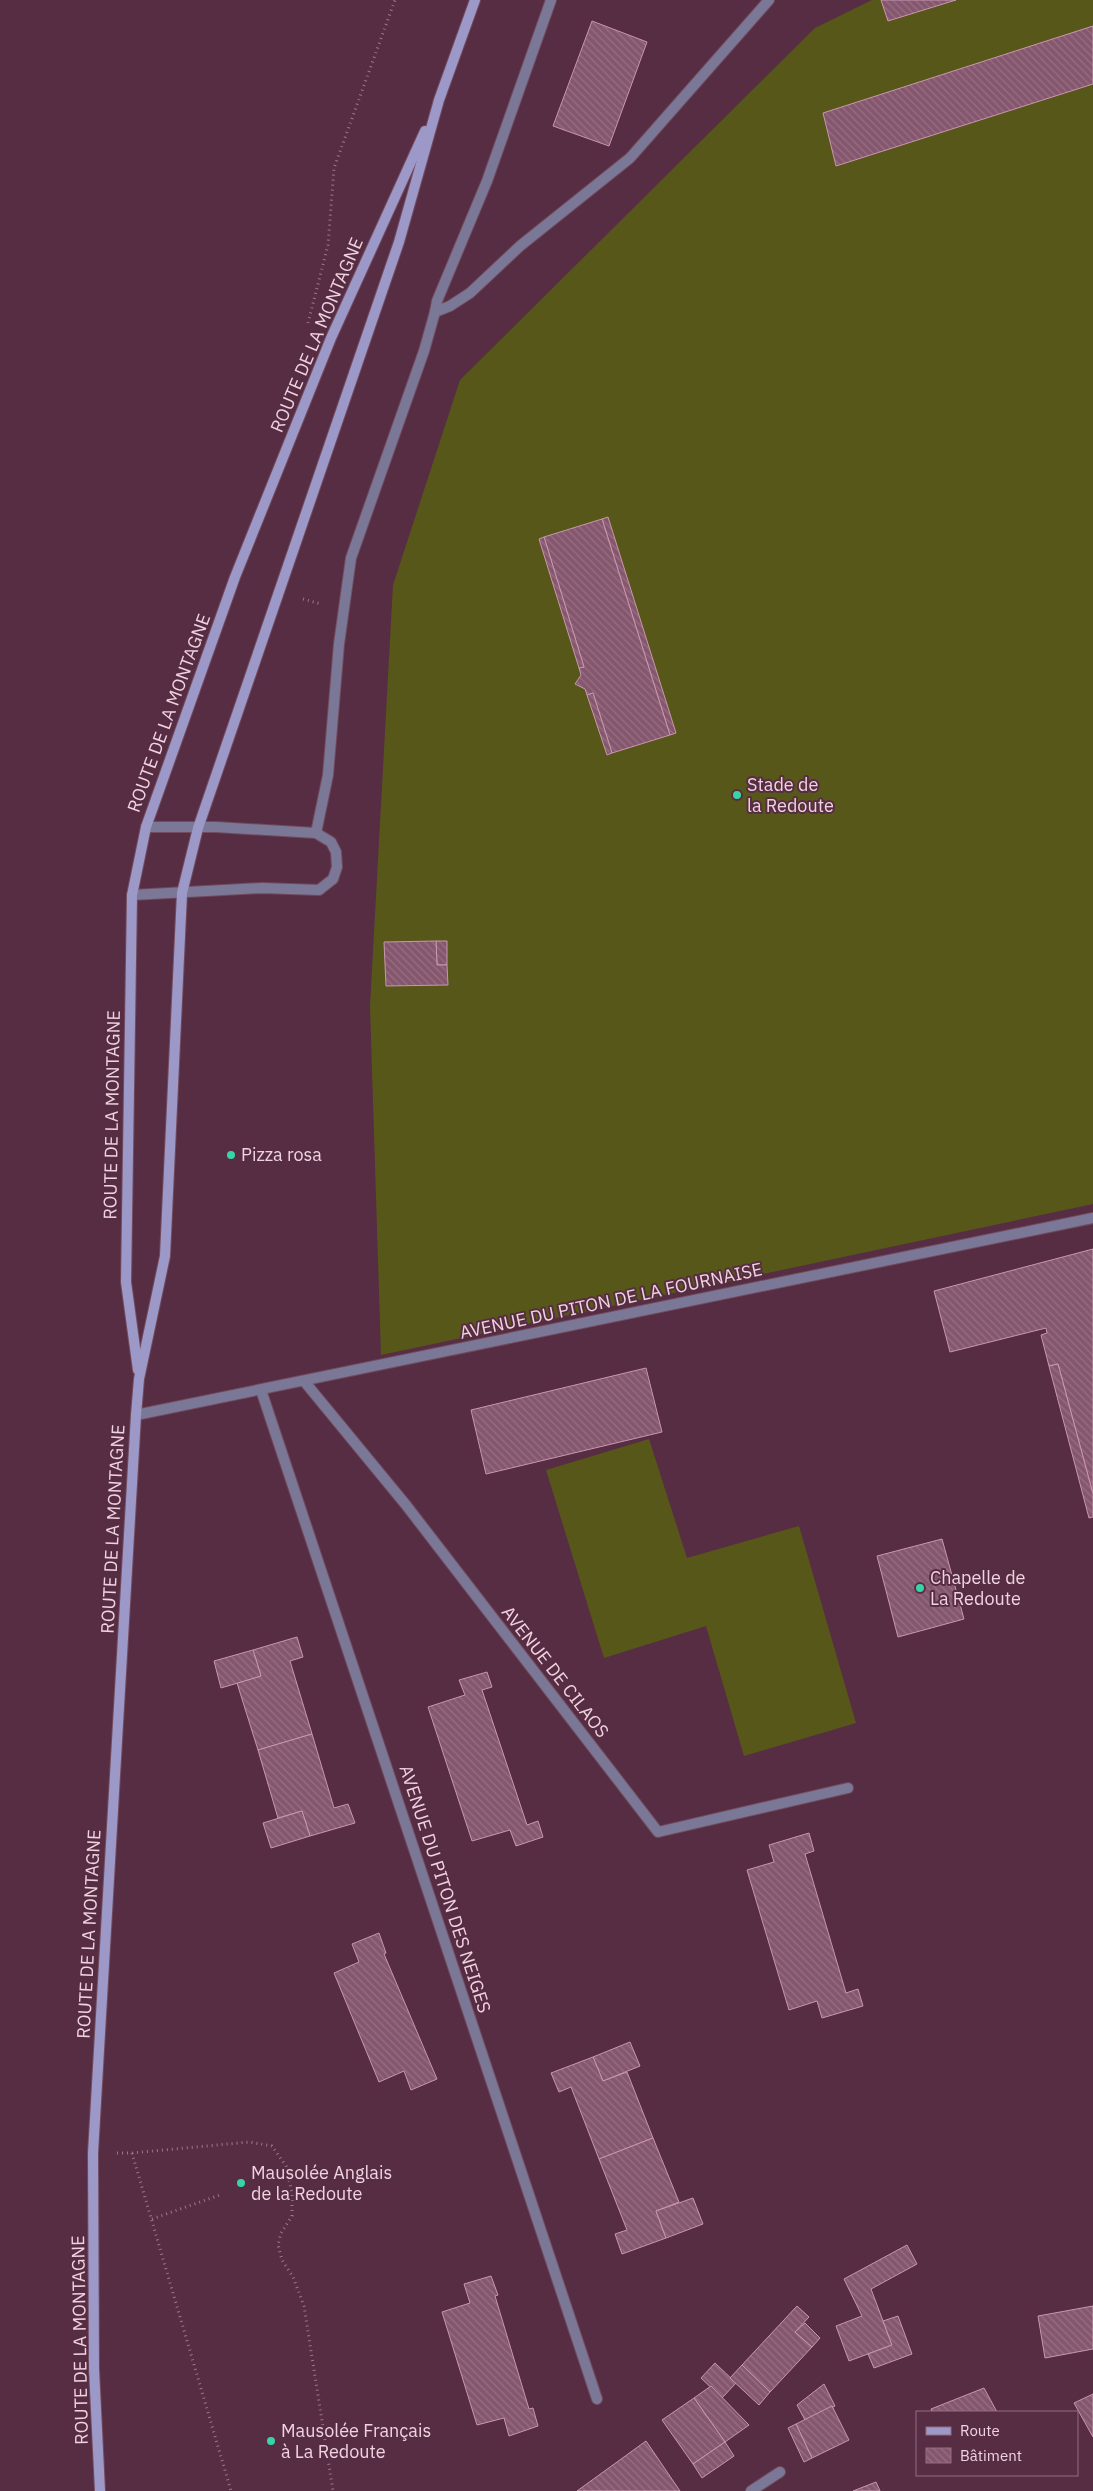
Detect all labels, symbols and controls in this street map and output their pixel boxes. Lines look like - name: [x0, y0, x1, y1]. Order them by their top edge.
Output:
- street label: ROUTE DE LA MONTAGNE: [265, 234, 368, 436]
- street label: ROUTE DE LA MONTAGNE: [122, 610, 215, 815]
- place label: Stade de la Redoute: [747, 773, 834, 817]
- marker: Stade de la Redoute: [731, 789, 743, 801]
- street label: ROUTE DE LA MONTAGNE: [98, 1010, 125, 1220]
- place label: Pizza rosa: [241, 1143, 322, 1166]
- marker: Pizza rosa: [225, 1149, 237, 1161]
- street label: AVENUE DU PITON DE LA FOURNAISE: [458, 1257, 764, 1344]
- street label: ROUTE DE LA MONTAGNE: [96, 1424, 129, 1634]
- place label: Chapelle de La Redoute: [930, 1566, 1026, 1610]
- marker: Chapelle de La Redoute: [914, 1582, 926, 1594]
- street label: AVENUE DE CILAOS: [497, 1601, 614, 1742]
- street label: AVENUE DU PITON DES NEIGES: [394, 1762, 496, 2016]
- street label: ROUTE DE LA MONTAGNE: [72, 1829, 105, 2039]
- place label: Mausolée Anglais de la Redoute: [251, 2161, 392, 2205]
- marker: Mausolée Anglais de la Redoute: [235, 2177, 247, 2189]
- street label: ROUTE DE LA MONTAGNE: [66, 2235, 93, 2445]
- legend: [916, 2411, 1078, 2476]
- place label: Mausolée Français à La Redoute: [281, 2419, 431, 2463]
- text: Route: [960, 2421, 1000, 2440]
- marker: Mausolée Français à La Redoute: [265, 2435, 277, 2447]
- text: Bâtiment: [960, 2446, 1022, 2465]

